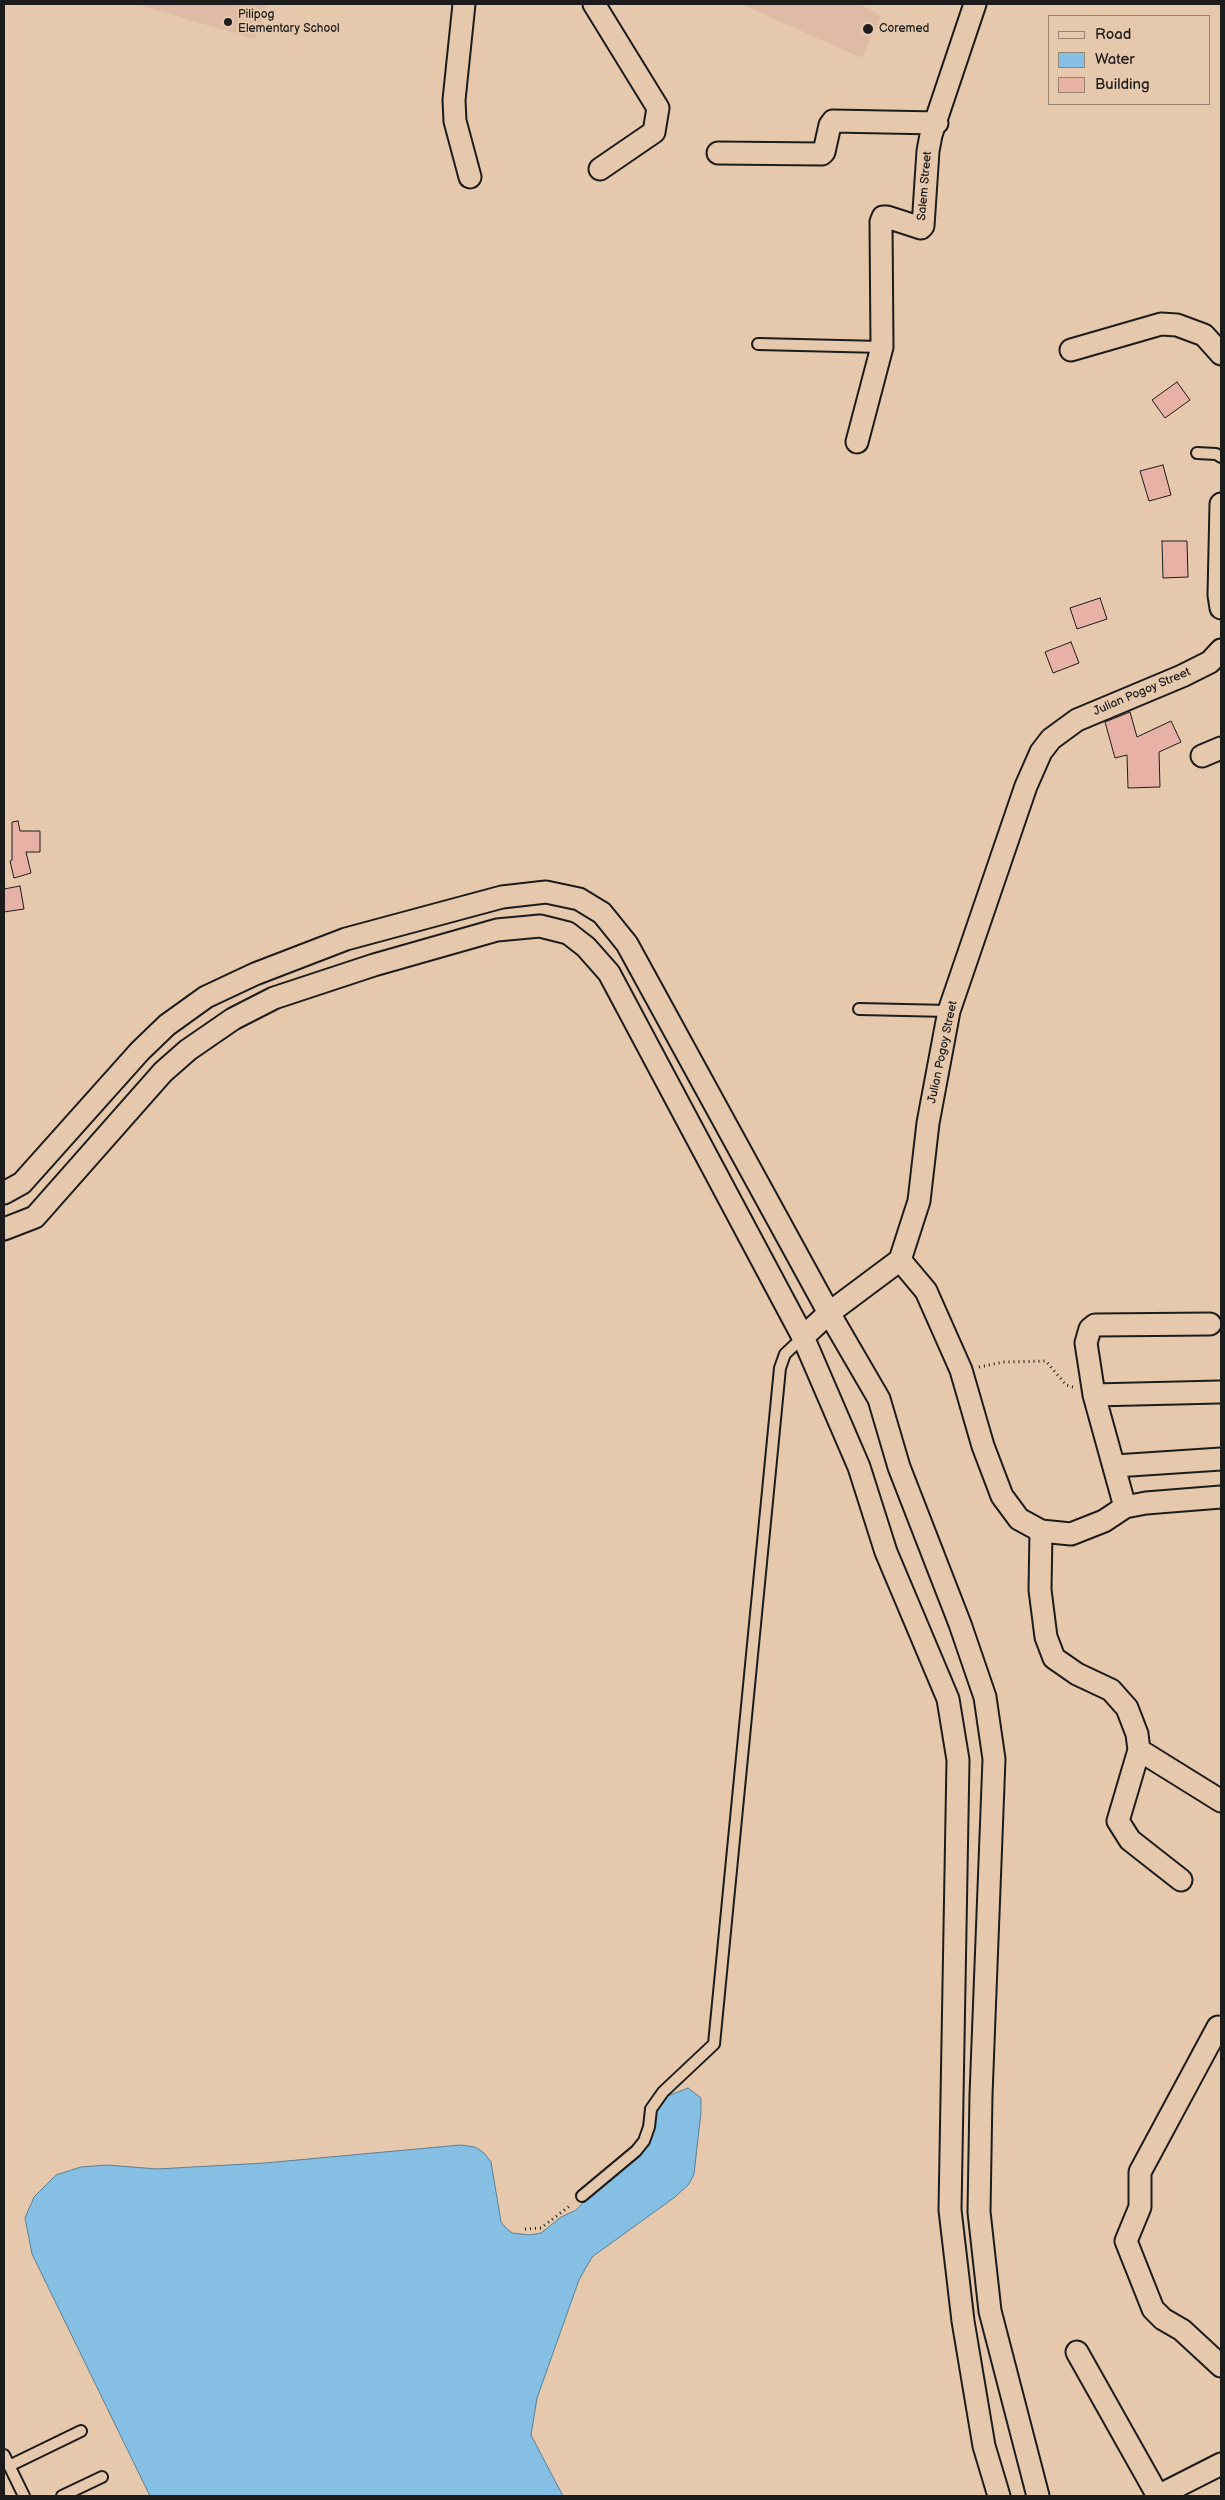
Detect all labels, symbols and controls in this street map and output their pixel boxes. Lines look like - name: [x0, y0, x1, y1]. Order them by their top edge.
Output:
- place label: Pilipog Elementary School: [238, 8, 340, 36]
- legend: [1048, 15, 1210, 105]
- marker: Pilipog Elementary School: [222, 16, 234, 28]
- marker: Coremed: [861, 22, 875, 36]
- place label: Coremed: [879, 22, 929, 36]
- text: Road: [1095, 25, 1131, 44]
- text: Water: [1095, 50, 1135, 69]
- text: Building: [1095, 75, 1150, 94]
- street label: Salem Street: [915, 151, 935, 221]
- street label: Julian Pogoy Street: [1091, 665, 1193, 719]
- street label: Julian Pogoy Street: [925, 999, 961, 1105]

